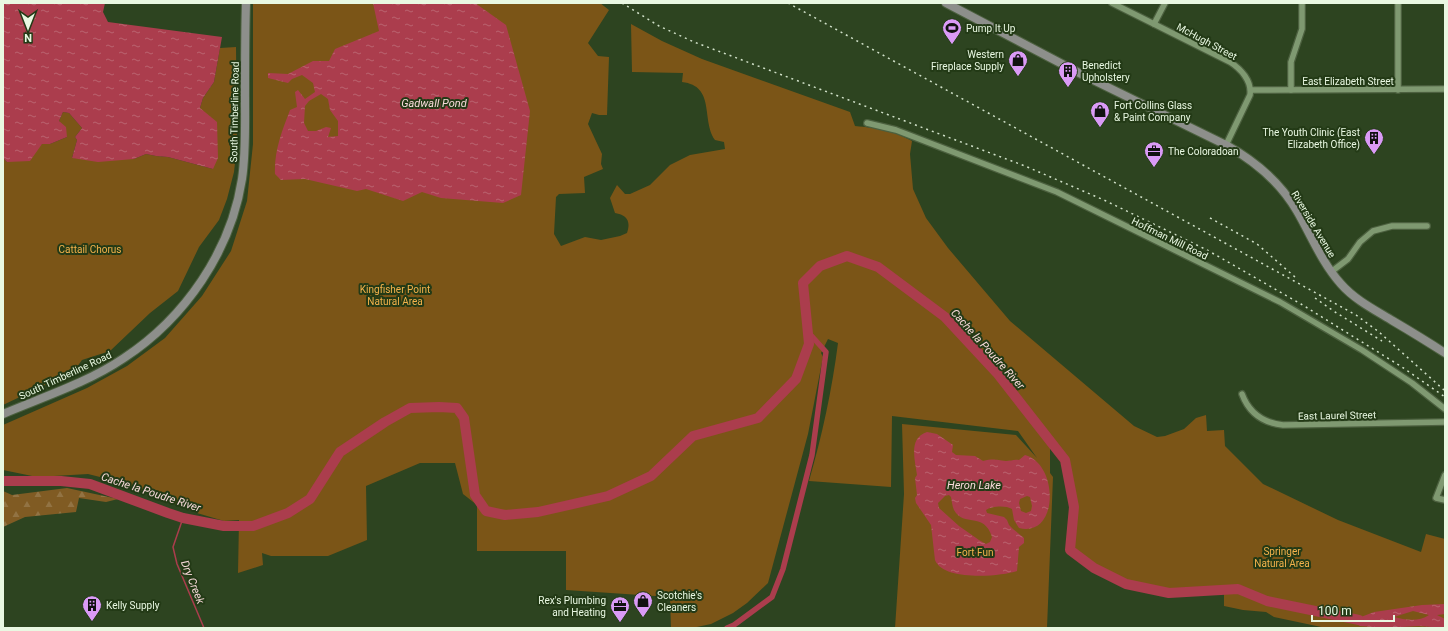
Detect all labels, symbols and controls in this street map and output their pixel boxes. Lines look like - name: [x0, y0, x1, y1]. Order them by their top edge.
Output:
- north arrow: [8, 8, 48, 48]
- sports icon: Pump It Up: [941, 17, 963, 45]
- street label: McHugh Street: [1175, 21, 1239, 62]
- place label: Pump It Up: [966, 23, 1016, 34]
- text: N: [24, 31, 32, 44]
- place label: Western Fireplace Supply: [931, 49, 1004, 72]
- shop icon: Western Fireplace Supply: [1007, 49, 1029, 77]
- building icon: Benedict Upholstery: [1057, 60, 1079, 88]
- place label: Benedict Upholstery: [1082, 60, 1130, 83]
- street label: South Timberline Road: [228, 62, 241, 163]
- street label: East Elizabeth Street: [1302, 76, 1394, 87]
- water label: Gadwall Pond: [401, 97, 468, 110]
- shop icon: Fort Collins Glass & Paint Company: [1089, 100, 1111, 128]
- place label: Fort Collins Glass & Paint Company: [1114, 100, 1192, 123]
- place label: The Youth Clinic (East Elizabeth Office): [1263, 127, 1360, 151]
- building icon: The Youth Clinic (East Elizabeth Office): [1363, 127, 1385, 155]
- office icon: The Coloradoan: [1143, 140, 1165, 168]
- place label: The Coloradoan: [1168, 146, 1239, 157]
- street label: Riverside Avenue: [1289, 189, 1338, 260]
- street label: Hoffman Mill Road: [1130, 215, 1210, 262]
- park label: Cattail Chorus: [58, 244, 122, 255]
- park label: Kingfisher Point Natural Area: [360, 284, 430, 307]
- water label: Cache la Poudre River: [948, 306, 1027, 393]
- street label: South Timberline Road: [17, 349, 113, 402]
- street label: East Laurel Street: [1298, 409, 1376, 422]
- water label: Cache la Poudre River: [100, 470, 203, 515]
- water label: Heron Lake: [947, 479, 1001, 492]
- park label: Springer Natural Area: [1254, 546, 1310, 569]
- park label: Fort Fun: [957, 547, 993, 558]
- water label: Dry Creek: [178, 559, 207, 606]
- shop icon: Scotchie's Cleaners: [632, 590, 654, 618]
- place label: Scotchie's Cleaners: [657, 590, 702, 613]
- building icon: Kelly Supply: [81, 594, 103, 622]
- place label: Rex's Plumbing and Heating: [538, 595, 606, 618]
- office icon: Rex's Plumbing and Heating: [609, 595, 631, 623]
- scale bar: [1312, 597, 1394, 623]
- place label: Kelly Supply: [106, 600, 160, 611]
- text: 100 m: [1318, 604, 1352, 618]

